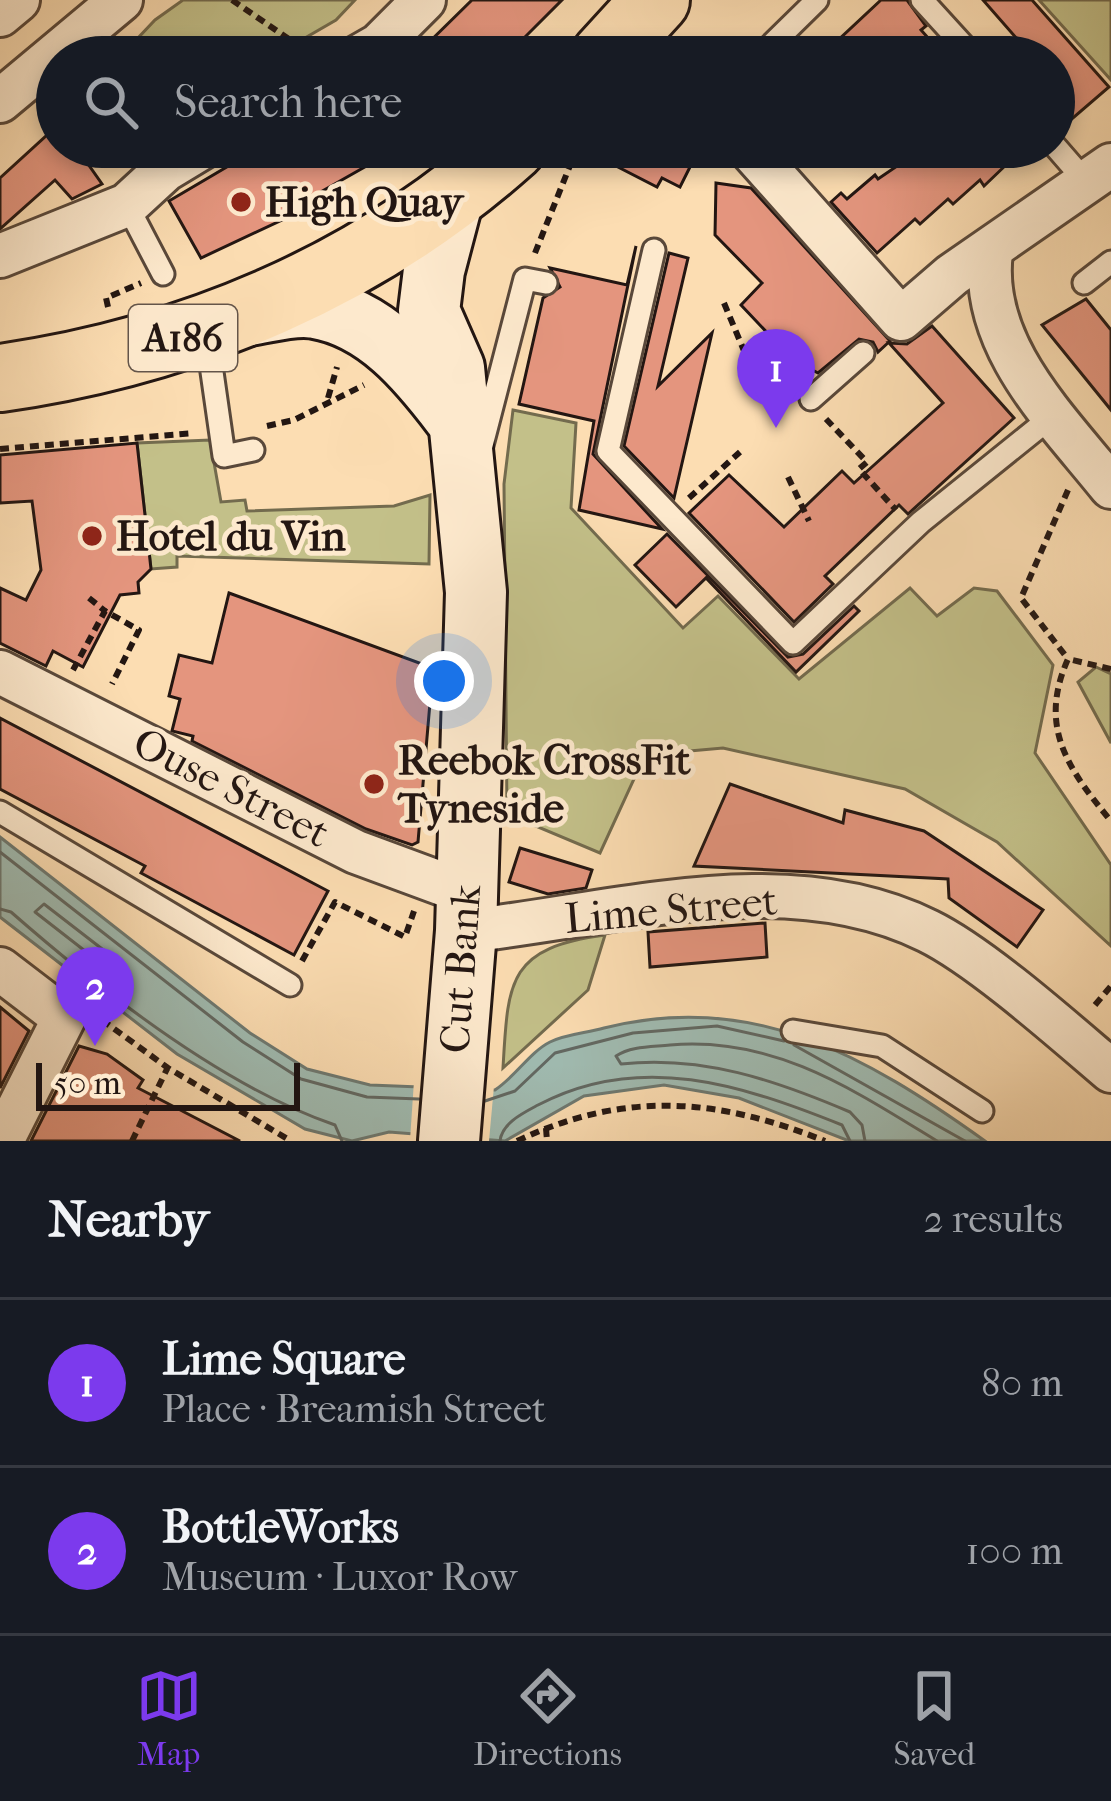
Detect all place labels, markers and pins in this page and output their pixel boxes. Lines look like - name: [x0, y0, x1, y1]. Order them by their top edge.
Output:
- place label: High Quay: [265, 178, 465, 227]
- marker: High Quay: [228, 189, 254, 215]
- pin: 1: [737, 329, 815, 428]
- place label: Hotel du Vin: [116, 512, 346, 561]
- marker: Hotel du Vin: [79, 523, 105, 549]
- place label: Reebok CrossFit Tyneside: [397, 736, 691, 833]
- marker: Reebok CrossFit Tyneside: [361, 771, 387, 797]
- pin: 2: [56, 947, 134, 1046]

